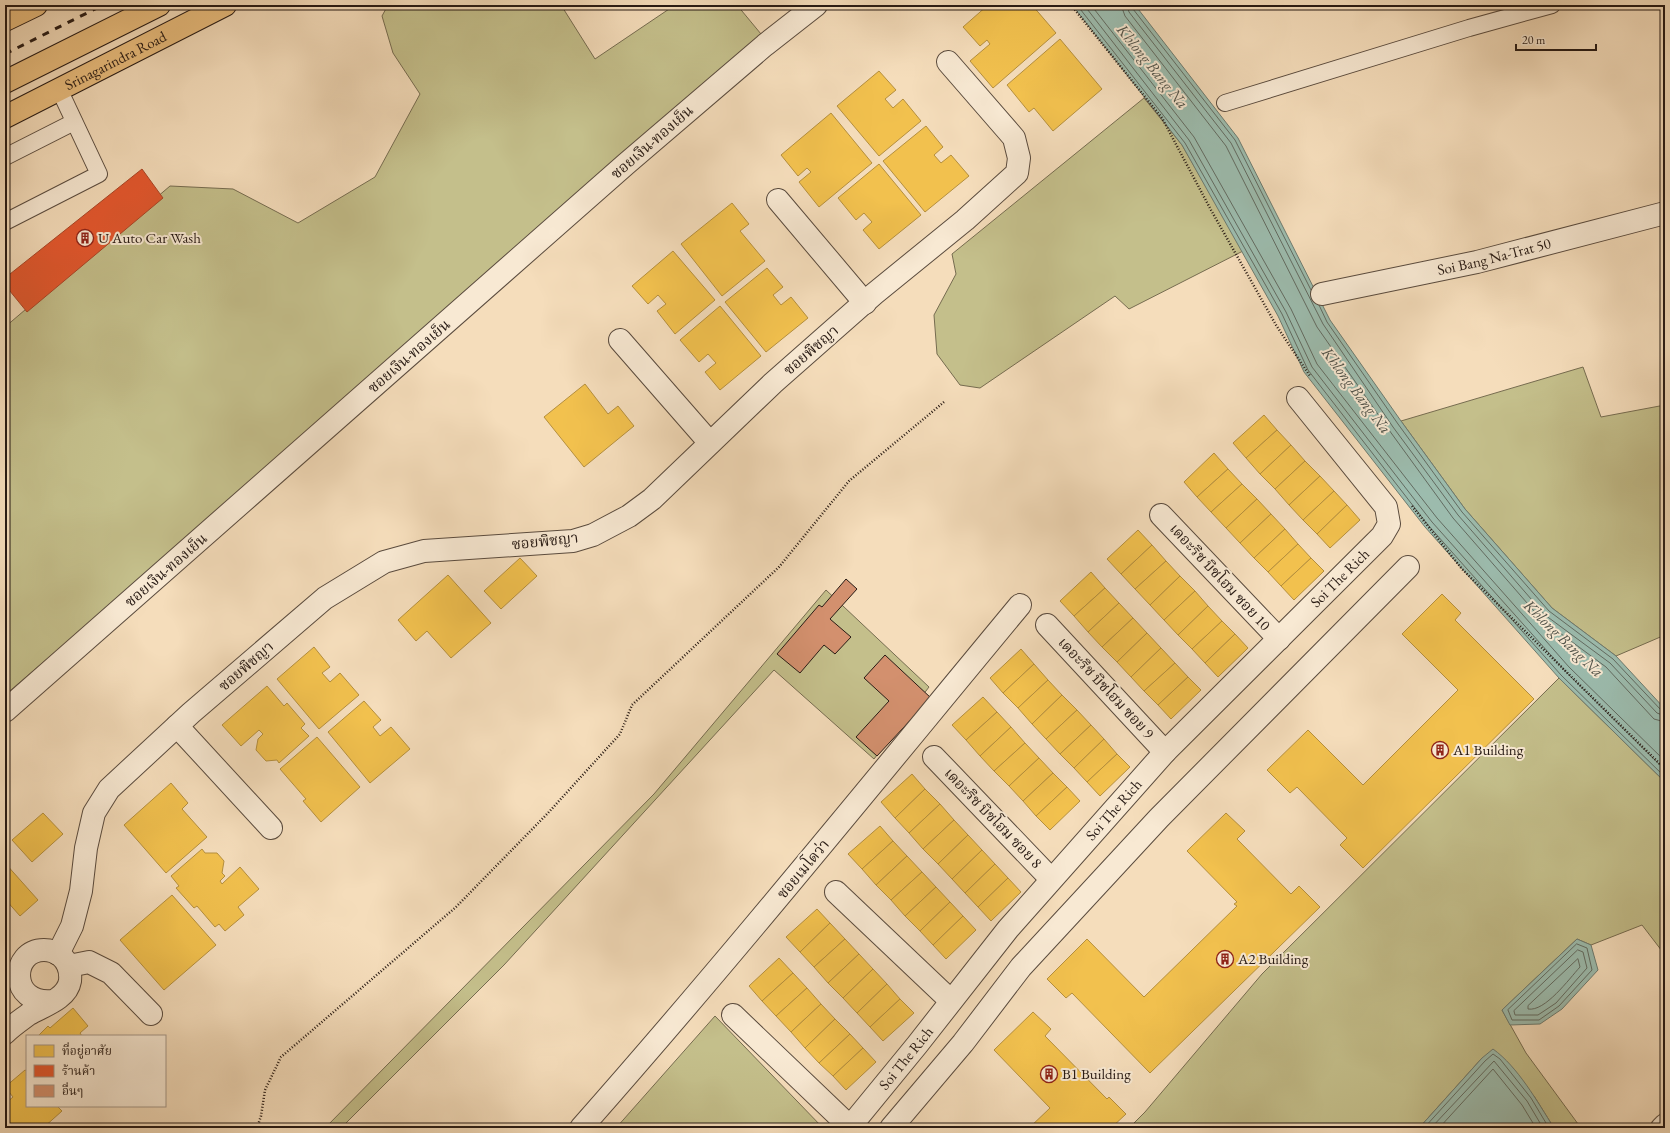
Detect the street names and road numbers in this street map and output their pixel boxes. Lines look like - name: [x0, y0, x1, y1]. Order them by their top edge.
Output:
- street label: Srinagarindra Road: [61, 26, 170, 94]
- street label: ซอยเงิน-ทองเย็น: [606, 100, 697, 183]
- street label: Soi Bang Na-Trat 50: [1435, 233, 1553, 279]
- street label: ซอยเงิน-ทองเย็น: [363, 314, 454, 397]
- street label: ซอยพิชญา: [779, 321, 842, 379]
- street label: เดอะริช บิซโฮม ซอย 10: [1166, 518, 1276, 634]
- street label: ซอยเงิน-ทองเย็น: [120, 528, 211, 611]
- street label: ซอยพิชญา: [511, 528, 579, 553]
- street label: Soi The Rich: [1306, 544, 1373, 611]
- street label: เดอะริช บิซโฮม ซอย 9: [1054, 632, 1159, 743]
- street label: ซอยพิชญา: [214, 637, 277, 695]
- street label: เดอะริช บิซโฮม ซอย 8: [941, 763, 1047, 872]
- street label: Soi The Rich: [1081, 775, 1146, 844]
- street label: ซอยเมโดว่า: [771, 834, 833, 902]
- street label: Soi The Rich: [874, 1022, 937, 1093]

